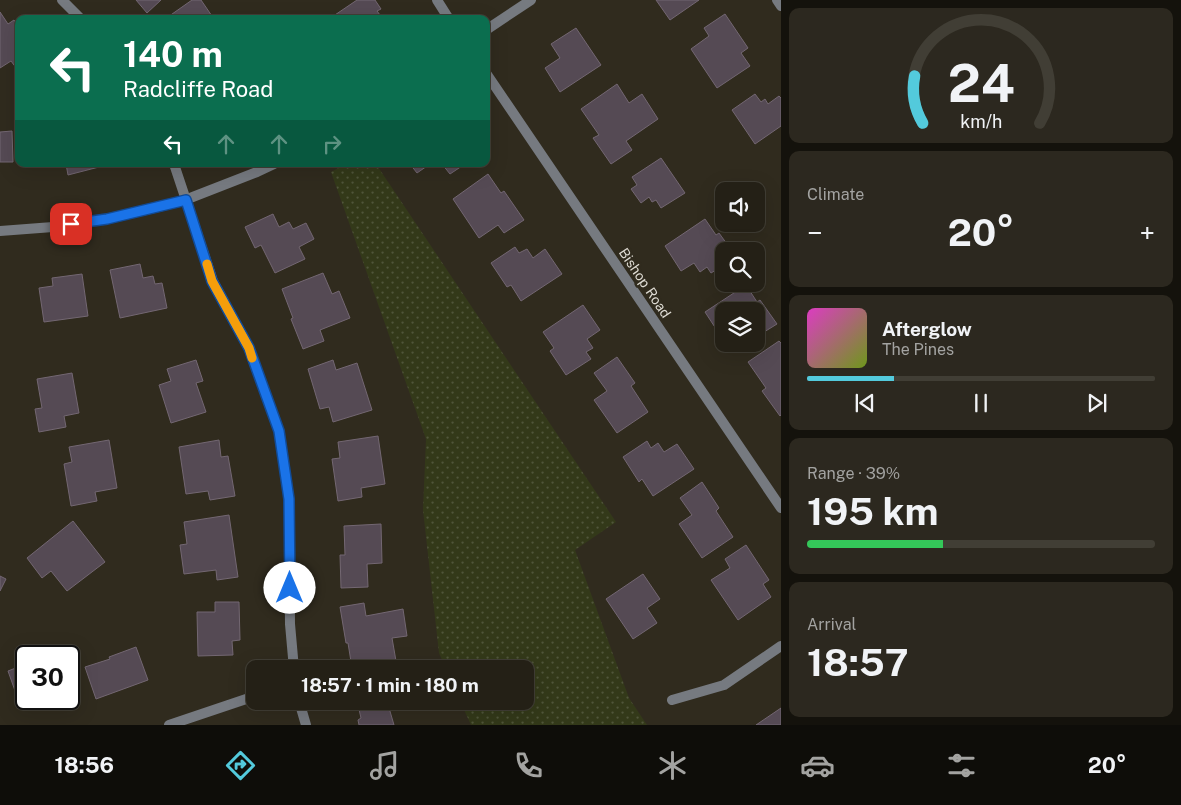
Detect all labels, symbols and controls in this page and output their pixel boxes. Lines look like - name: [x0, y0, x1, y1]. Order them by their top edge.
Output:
- text: 140 m: [123, 34, 223, 75]
- icon: left: [40, 35, 105, 100]
- text: 24: [947, 53, 1015, 114]
- text: Radcliffe Road: [123, 76, 273, 102]
- text: km/h: [960, 111, 1002, 132]
- icon: left: [159, 130, 187, 158]
- icon: ahead: [212, 130, 240, 158]
- icon: ahead: [265, 130, 293, 158]
- icon: right: [318, 130, 346, 158]
- map controls: [715, 182, 765, 352]
- button: sound: [715, 182, 765, 232]
- text: Climate: [807, 185, 864, 204]
- pin: [50, 203, 92, 245]
- icon: arrive: [57, 210, 85, 238]
- text: 20°: [948, 210, 1014, 255]
- text: −: [807, 216, 823, 249]
- text: +: [1139, 216, 1155, 249]
- button: search: [715, 242, 765, 292]
- street label: Bishop Road: [616, 245, 674, 321]
- button: layers: [715, 302, 765, 352]
- text: Afterglow: [882, 318, 972, 340]
- text: The Pines: [882, 340, 954, 359]
- icon: previous: [851, 389, 879, 417]
- icon: pause: [967, 389, 995, 417]
- icon: next: [1083, 389, 1111, 417]
- text: Range · 39%: [807, 464, 900, 483]
- text: 195 km: [807, 489, 939, 534]
- position arrow: [263, 561, 315, 613]
- text: Arrival: [807, 615, 856, 634]
- text: 18:57: [807, 640, 908, 685]
- speed limit sign: 30: [15, 645, 80, 710]
- text: 18:57 · 1 min · 180 m: [301, 674, 479, 696]
- icon: directions: [223, 748, 258, 783]
- icon: music: [367, 748, 402, 783]
- icon: phone: [511, 748, 546, 783]
- icon: climate: [655, 748, 690, 783]
- icon: car: [800, 748, 835, 783]
- icon: filters: [944, 748, 979, 783]
- text: 18:56: [55, 752, 114, 778]
- text: 20°: [1088, 752, 1126, 778]

